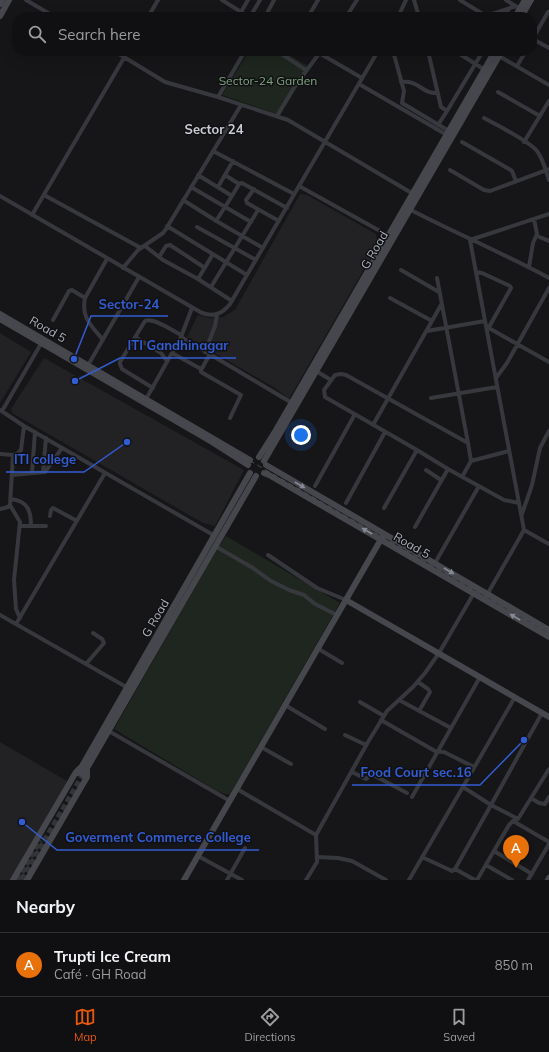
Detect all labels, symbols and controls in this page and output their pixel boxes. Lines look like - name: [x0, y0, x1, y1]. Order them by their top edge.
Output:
- search box: [12, 12, 537, 56]
- icon: search: [26, 23, 48, 45]
- text: Search here: [58, 25, 140, 44]
- park label: Sector-24 Garden: [219, 73, 317, 88]
- district label: Sector 24: [185, 121, 244, 137]
- street label: G Road: [357, 228, 391, 272]
- callout: Sector-24: [91, 291, 168, 316]
- text: Sector-24: [99, 296, 160, 312]
- street label: Road 5: [27, 313, 69, 345]
- callout: ITI Gandhinagar: [120, 333, 236, 358]
- text: ITI Gandhinagar: [128, 337, 229, 353]
- your location: [291, 425, 311, 445]
- callout: ITI college: [6, 447, 84, 472]
- text: ITI college: [14, 451, 76, 467]
- one-way arrow: [294, 481, 306, 488]
- one-way arrow: [361, 527, 373, 534]
- street label: Road 5: [391, 529, 433, 561]
- one-way arrow: [443, 567, 455, 574]
- street label: G Road: [138, 596, 172, 640]
- one-way arrow: [509, 614, 521, 621]
- callout: Food Court sec.16: [352, 760, 480, 785]
- text: Food Court sec.16: [360, 764, 472, 780]
- callout: Goverment Commerce College: [57, 825, 259, 850]
- text: Goverment Commerce College: [65, 829, 251, 845]
- pin: A: [503, 835, 529, 868]
- text: Nearby: [16, 896, 75, 917]
- text: Trupti Ice Cream: [54, 947, 171, 966]
- text: A: [24, 957, 34, 973]
- text: 850 m: [495, 957, 533, 973]
- text: Café · GH Road: [54, 966, 146, 982]
- tab: Map: [74, 1006, 97, 1044]
- tab: Directions: [245, 1006, 295, 1044]
- tab: Saved: [443, 1006, 475, 1044]

